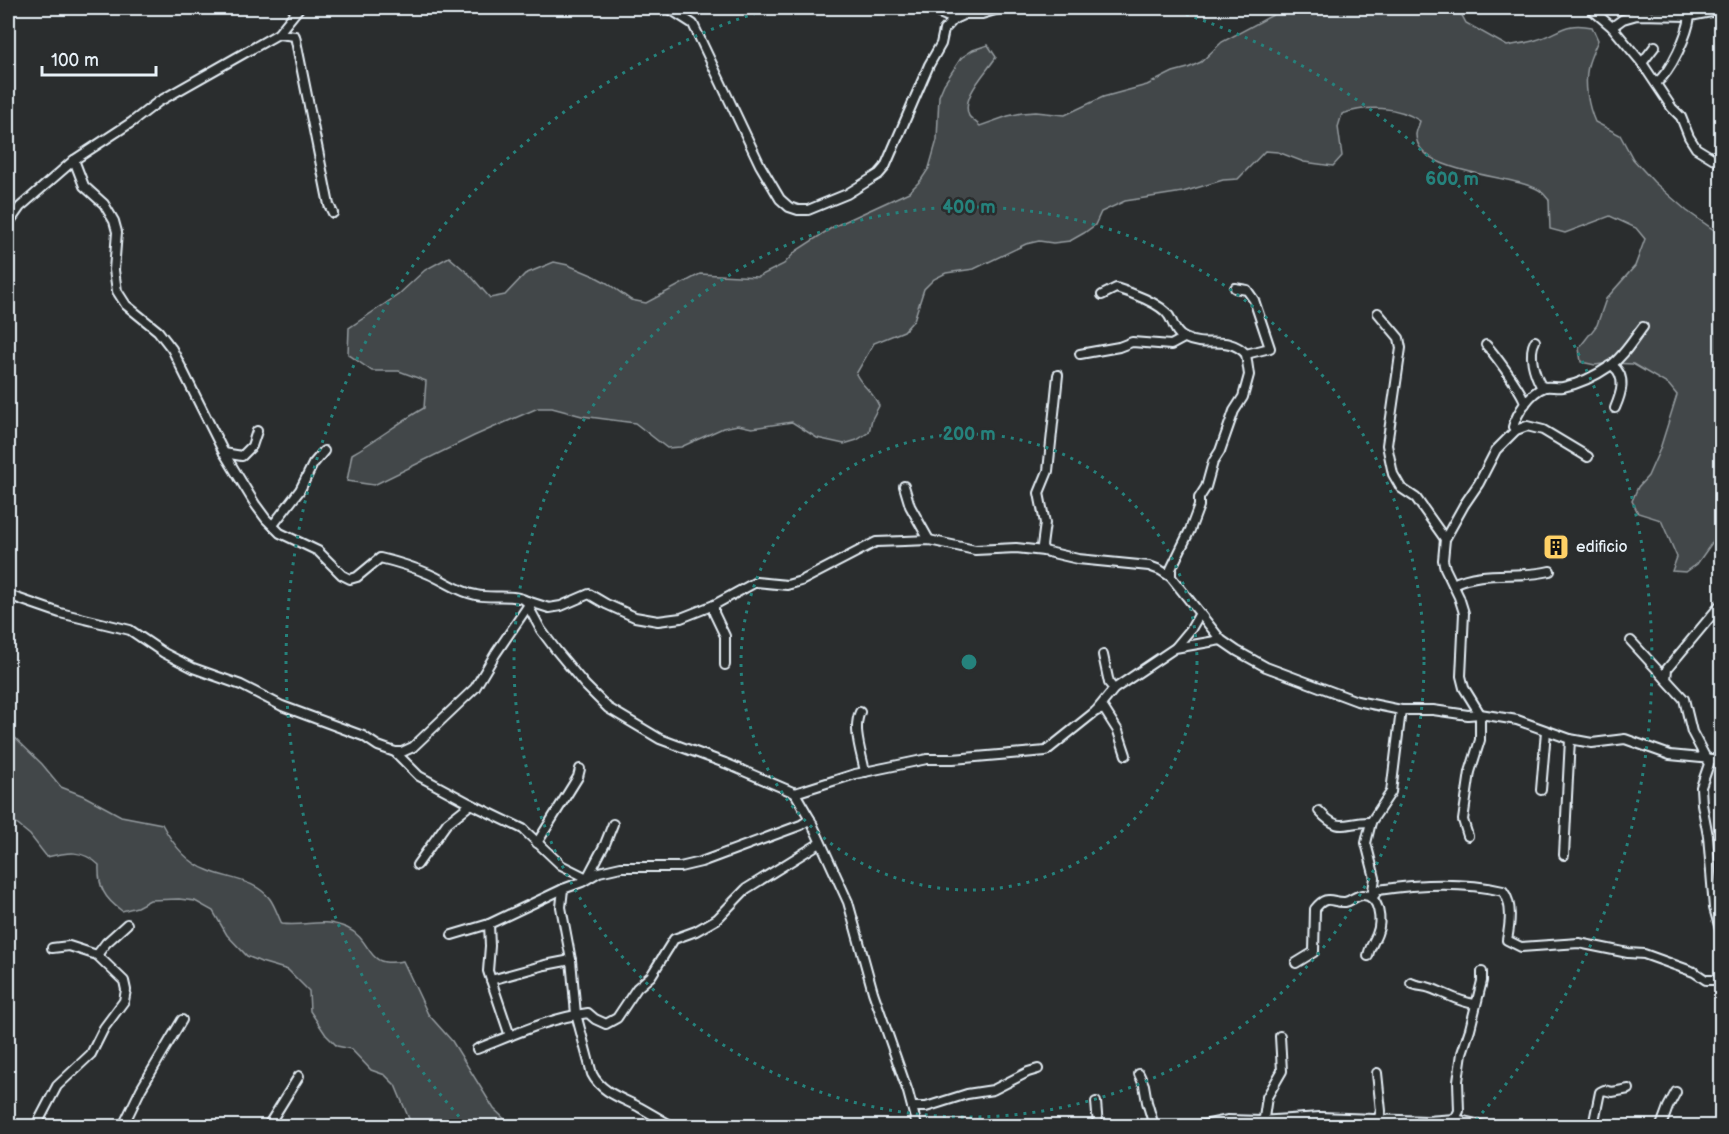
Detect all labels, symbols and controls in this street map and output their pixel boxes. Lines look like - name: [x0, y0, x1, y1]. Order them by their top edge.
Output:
- scale bar: [42, 39, 156, 77]
- text: 100 m: [51, 50, 99, 71]
- text: 600 m: [1425, 169, 1479, 190]
- text: 400 m: [942, 197, 996, 218]
- text: 200 m: [942, 424, 996, 445]
- building icon: edificio: [1541, 532, 1571, 562]
- place label: edificio: [1576, 538, 1628, 557]
- centre of rings: [959, 652, 979, 672]

